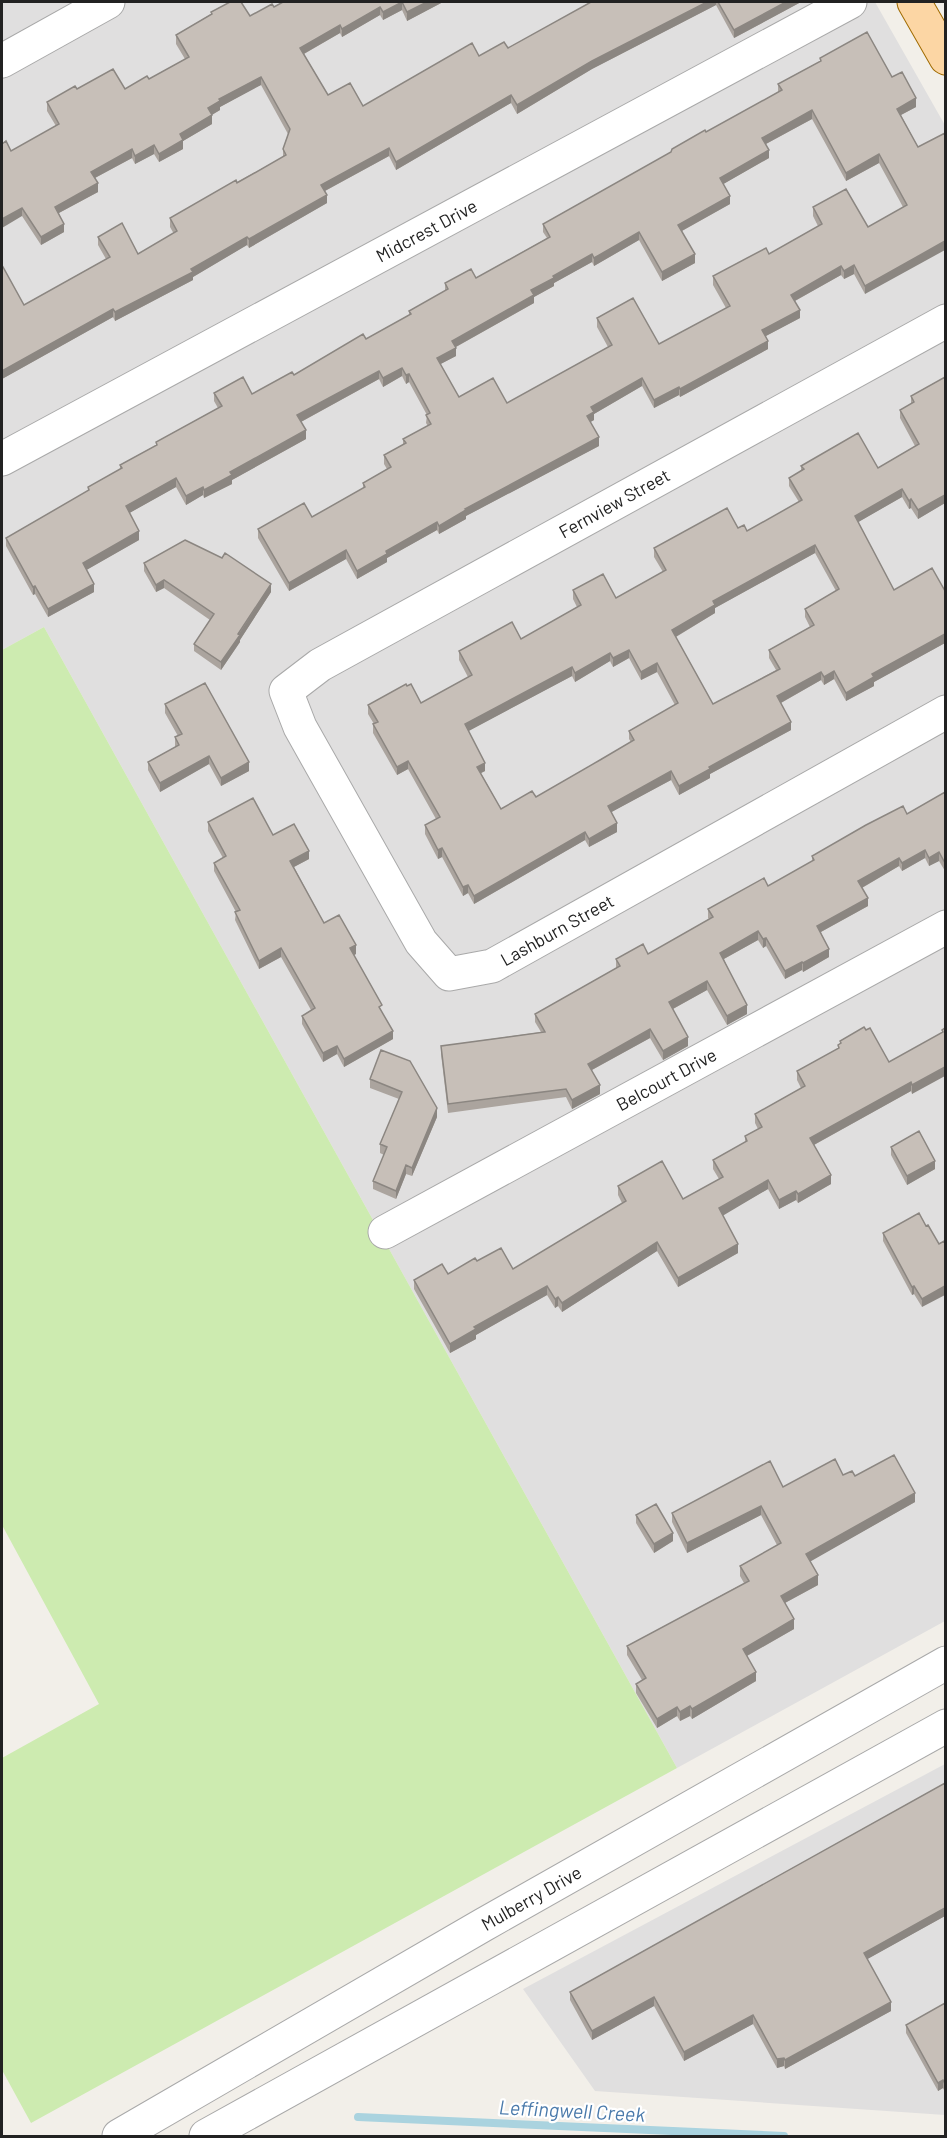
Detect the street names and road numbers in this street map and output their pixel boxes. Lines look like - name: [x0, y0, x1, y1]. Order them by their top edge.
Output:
- street label: Midcrest Drive: [372, 194, 481, 266]
- street label: Fernview Street: [555, 463, 673, 543]
- street label: Lashburn Street: [496, 889, 617, 970]
- street label: Belcourt Drive: [612, 1043, 720, 1115]
- street label: Mulberry Drive: [477, 1861, 585, 1935]

